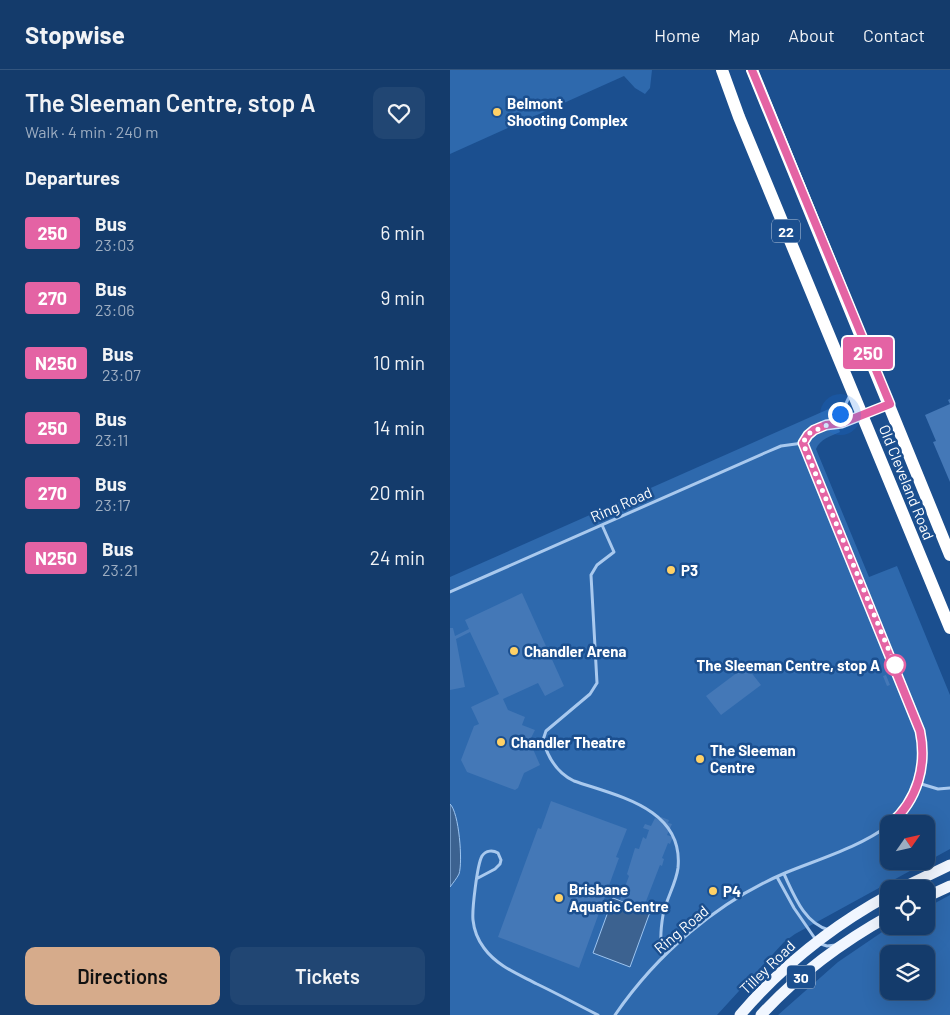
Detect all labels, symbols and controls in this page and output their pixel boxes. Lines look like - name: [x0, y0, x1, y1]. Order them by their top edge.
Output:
- text: Stopwise: [25, 20, 125, 49]
- text: Home: [654, 24, 700, 46]
- text: Map: [728, 24, 760, 46]
- text: About: [788, 24, 835, 46]
- text: Contact: [863, 24, 925, 46]
- button: heart: [373, 87, 425, 139]
- text: The Sleeman Centre, stop A: [25, 88, 316, 117]
- place label: Belmont Shooting Complex: [507, 94, 628, 129]
- marker: Belmont Shooting Complex: [491, 106, 503, 118]
- text: Walk · 4 min · 240 m: [25, 122, 159, 141]
- text: Departures: [25, 166, 120, 189]
- text: Bus: [95, 212, 127, 235]
- road number: 22: [772, 220, 800, 242]
- text: 6 min: [381, 221, 425, 244]
- text: 250: [37, 222, 68, 244]
- text: 23:03: [95, 235, 134, 254]
- text: Bus: [95, 277, 127, 300]
- text: 9 min: [381, 286, 425, 309]
- text: 270: [38, 287, 67, 309]
- text: 23:06: [95, 300, 134, 319]
- line badge: 250: [839, 337, 897, 369]
- text: Bus: [102, 342, 134, 365]
- text: 250: [853, 342, 883, 364]
- text: 10 min: [373, 351, 425, 374]
- text: N250: [35, 352, 77, 374]
- text: 23:07: [102, 365, 141, 384]
- your location: [828, 402, 853, 427]
- text: Bus: [95, 407, 127, 430]
- text: 14 min: [373, 416, 425, 439]
- text: 250: [37, 417, 68, 439]
- street label: Old Cleveland Road: [876, 422, 938, 542]
- text: 23:11: [95, 430, 128, 449]
- text: Bus: [95, 472, 127, 495]
- text: 20 min: [369, 481, 425, 504]
- text: 270: [38, 482, 67, 504]
- street label: Ring Road: [588, 483, 654, 525]
- text: 23:17: [95, 495, 130, 514]
- text: Bus: [102, 537, 134, 560]
- text: 24 min: [370, 546, 425, 569]
- text: N250: [35, 547, 77, 569]
- text: 23:21: [102, 560, 138, 579]
- place label: P3: [681, 561, 698, 579]
- marker: P3: [665, 564, 677, 576]
- place label: Chandler Arena: [524, 642, 627, 660]
- marker: Chandler Arena: [508, 645, 520, 657]
- marker: The Sleeman Centre, stop A: [884, 654, 906, 676]
- place label: The Sleeman Centre, stop A: [697, 656, 880, 674]
- place label: Chandler Theatre: [511, 733, 626, 751]
- marker: Chandler Theatre: [495, 736, 507, 748]
- place label: The Sleeman Centre: [710, 741, 796, 776]
- marker: The Sleeman Centre: [694, 753, 706, 765]
- north arrow: [880, 815, 935, 870]
- map controls: [880, 815, 935, 1000]
- place label: Brisbane Aquatic Centre: [569, 880, 669, 915]
- button: locate: [880, 880, 935, 935]
- place label: P4: [723, 882, 741, 900]
- marker: P4: [707, 885, 719, 897]
- marker: Brisbane Aquatic Centre: [553, 892, 565, 904]
- street label: Ring Road: [650, 901, 712, 957]
- street label: Tilley Road: [736, 936, 798, 998]
- button: layers: [880, 945, 935, 1000]
- button: Directions: [25, 947, 220, 1005]
- button: Tickets: [230, 947, 425, 1005]
- road number: 30: [787, 966, 815, 989]

